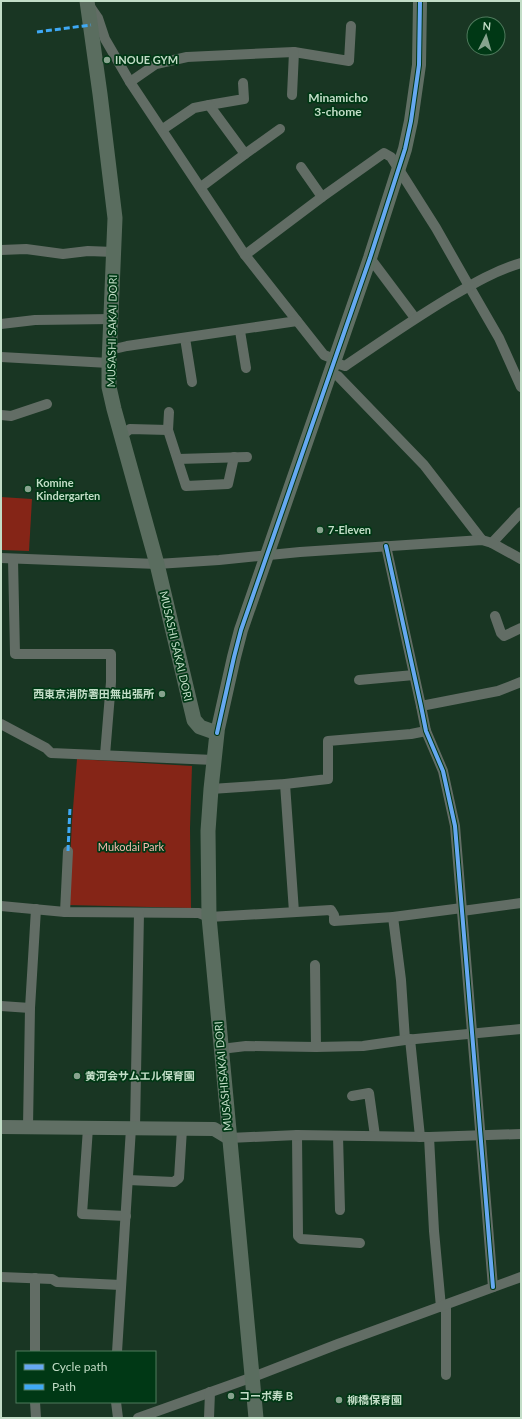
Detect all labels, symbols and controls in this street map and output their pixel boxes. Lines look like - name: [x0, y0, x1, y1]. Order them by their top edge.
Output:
- north arrow: [466, 16, 506, 56]
- text: N: [482, 19, 492, 32]
- place label: INOUE GYM: [115, 53, 178, 66]
- marker: INOUE GYM: [102, 55, 112, 65]
- district label: Minamicho 3-chome: [308, 90, 368, 119]
- street label: MUSASHI SAKAI DORI: [104, 274, 119, 388]
- place label: Komine Kindergarten: [36, 476, 100, 502]
- marker: Komine Kindergarten: [23, 484, 33, 494]
- place label: 7-Eleven: [328, 523, 371, 536]
- marker: 7-Eleven: [315, 525, 325, 535]
- street label: MUSASHI SAKAI DORI: [157, 589, 196, 702]
- place label: 西東京消防署田無出張所: [33, 687, 154, 700]
- marker: 西東京消防署田無出張所: [157, 689, 167, 699]
- park label: Mukodai Park: [98, 840, 165, 853]
- street label: MUSASHISAKAI DORI: [211, 1021, 234, 1131]
- place label: 黄河会サムエル保育園: [85, 1069, 195, 1082]
- marker: 黄河会サムエル保育園: [72, 1071, 82, 1081]
- legend: [16, 1351, 156, 1403]
- text: Cycle path: [52, 1359, 107, 1374]
- text: Path: [52, 1379, 76, 1394]
- place label: コーポ寿 B: [239, 1389, 293, 1402]
- marker: コーポ寿 B: [226, 1391, 236, 1401]
- place label: 柳橋保育園: [347, 1393, 402, 1406]
- marker: 柳橋保育園: [334, 1395, 344, 1405]

